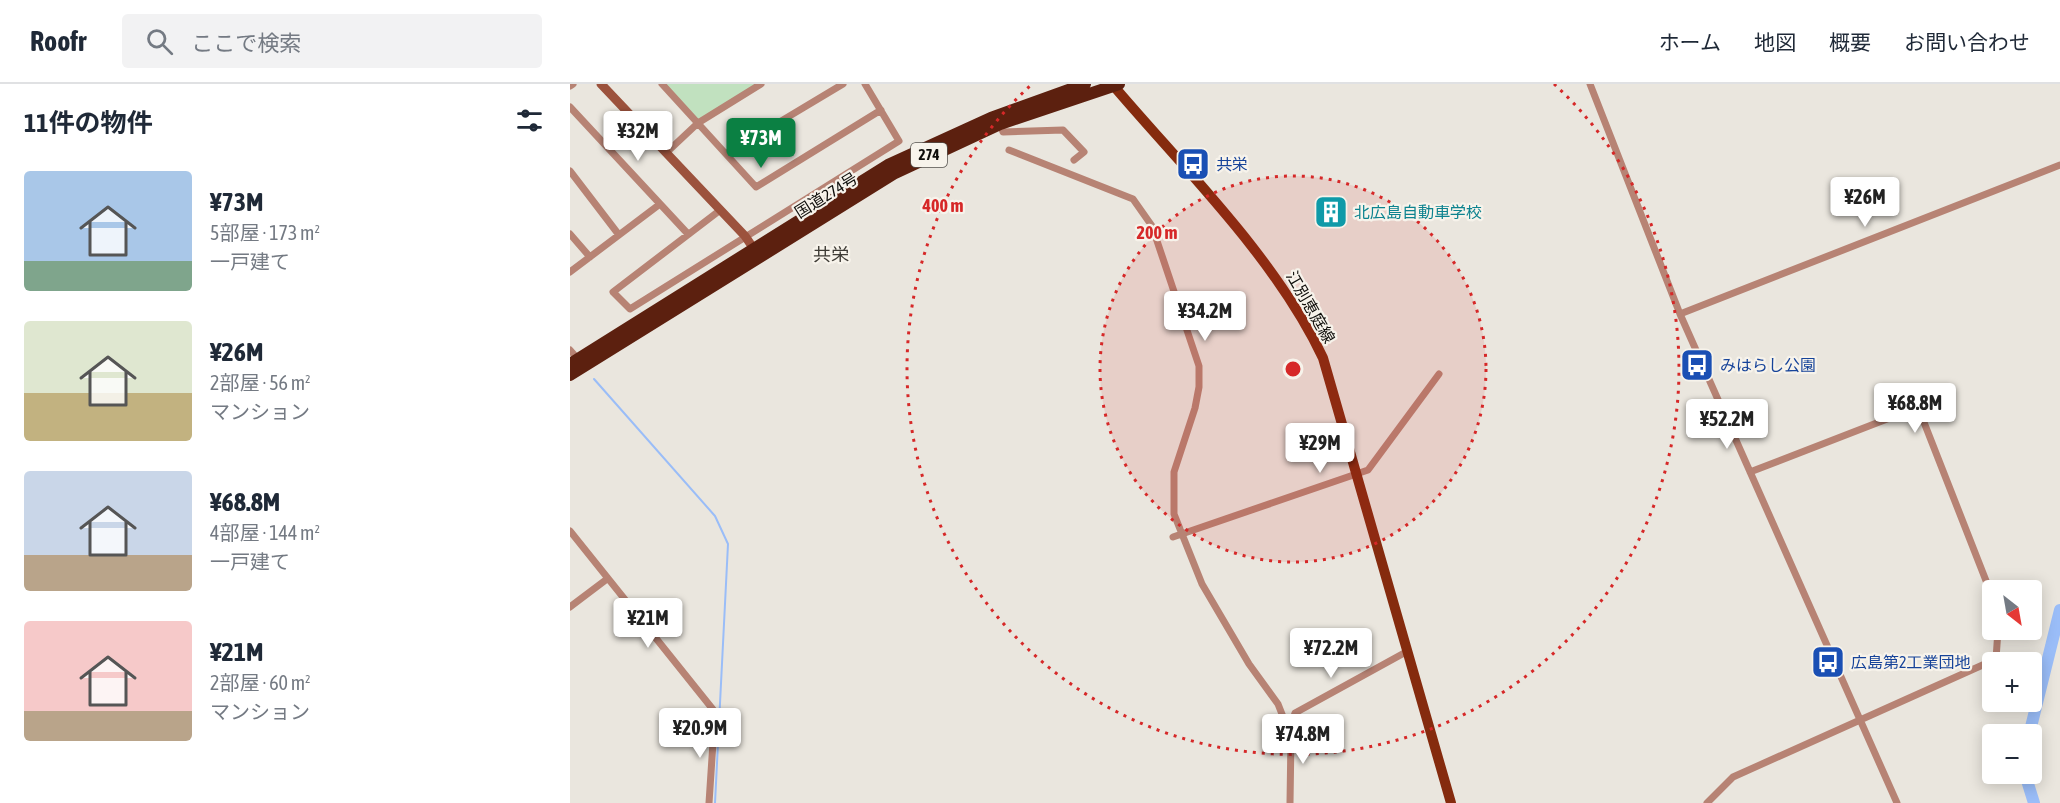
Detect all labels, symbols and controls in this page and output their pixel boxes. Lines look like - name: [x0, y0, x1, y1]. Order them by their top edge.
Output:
- search box: [122, 14, 542, 68]
- text: Roofr: [30, 25, 86, 57]
- icon: search: [143, 25, 176, 58]
- text: ここで検索: [191, 30, 301, 56]
- text: ホーム: [1659, 30, 1721, 54]
- text: 地図: [1754, 30, 1796, 54]
- text: 概要: [1829, 30, 1871, 54]
- text: お問い合わせ: [1904, 30, 2030, 54]
- icon: filters: [513, 104, 546, 137]
- text: 11件の物件: [24, 108, 152, 138]
- pin: ¥32M: [602, 111, 674, 162]
- pin: ¥73M: [725, 118, 797, 169]
- text: ¥32M: [617, 119, 659, 142]
- text: ¥73M: [740, 126, 782, 149]
- road number: 274: [911, 143, 947, 167]
- bus stop icon: 共栄: [1175, 146, 1211, 182]
- place label: 共栄: [1216, 155, 1248, 173]
- street label: 国道274号: [791, 169, 861, 221]
- pin: ¥26M: [1829, 177, 1901, 228]
- text: ¥26M: [1844, 185, 1886, 208]
- text: ¥73M: [210, 187, 263, 217]
- building icon: 北広島自動車学校: [1313, 194, 1349, 230]
- icon: home: [72, 195, 144, 267]
- text: 400 m: [922, 195, 963, 216]
- place label: 北広島自動車学校: [1354, 203, 1482, 221]
- text: 5部屋 · 173 m²: [210, 221, 320, 244]
- text: 200 m: [1137, 222, 1177, 243]
- district label: 共栄: [813, 244, 849, 265]
- text: 一戸建て: [210, 250, 290, 273]
- street label: 江別恵庭線: [1283, 268, 1339, 346]
- pin: ¥34.2M: [1156, 291, 1254, 342]
- text: ¥34.2M: [1178, 299, 1232, 322]
- text: ¥26M: [210, 337, 263, 367]
- icon: home: [72, 345, 144, 417]
- bus stop icon: みはらし公園: [1679, 347, 1715, 383]
- place label: みはらし公園: [1720, 356, 1816, 374]
- centre of rings: [1283, 359, 1303, 379]
- text: 2部屋 · 56 m²: [210, 371, 311, 394]
- pin: ¥68.8M: [1866, 383, 1964, 434]
- text: ¥68.8M: [1888, 391, 1942, 414]
- pin: ¥52.2M: [1678, 399, 1776, 450]
- text: マンション: [210, 400, 310, 423]
- text: ¥52.2M: [1700, 407, 1754, 430]
- pin: ¥29M: [1284, 423, 1356, 474]
- text: ¥29M: [1299, 431, 1341, 454]
- text: ¥68.8M: [210, 487, 280, 517]
- icon: home: [72, 495, 144, 567]
- text: 4部屋 · 144 m²: [210, 521, 320, 544]
- text: 一戸建て: [210, 550, 290, 573]
- north arrow: [1982, 580, 2042, 640]
- map controls: [1982, 580, 2042, 784]
- pin: ¥21M: [612, 598, 684, 649]
- text: ¥21M: [627, 606, 669, 629]
- pin: ¥72.2M: [1282, 628, 1380, 679]
- text: ¥72.2M: [1304, 636, 1358, 659]
- text: ¥21M: [210, 637, 263, 667]
- bus stop icon: 広島第2工業団地: [1810, 644, 1846, 680]
- icon: home: [72, 645, 144, 717]
- button: +: [1982, 652, 2042, 712]
- place label: 広島第2工業団地: [1851, 653, 1971, 671]
- text: 2部屋 · 60 m²: [210, 671, 311, 694]
- text: マンション: [210, 700, 310, 723]
- pin: ¥20.9M: [651, 708, 749, 759]
- pin: ¥74.8M: [1254, 714, 1352, 765]
- text: ¥20.9M: [673, 716, 727, 739]
- text: ¥74.8M: [1276, 722, 1330, 745]
- button: −: [1982, 724, 2042, 784]

